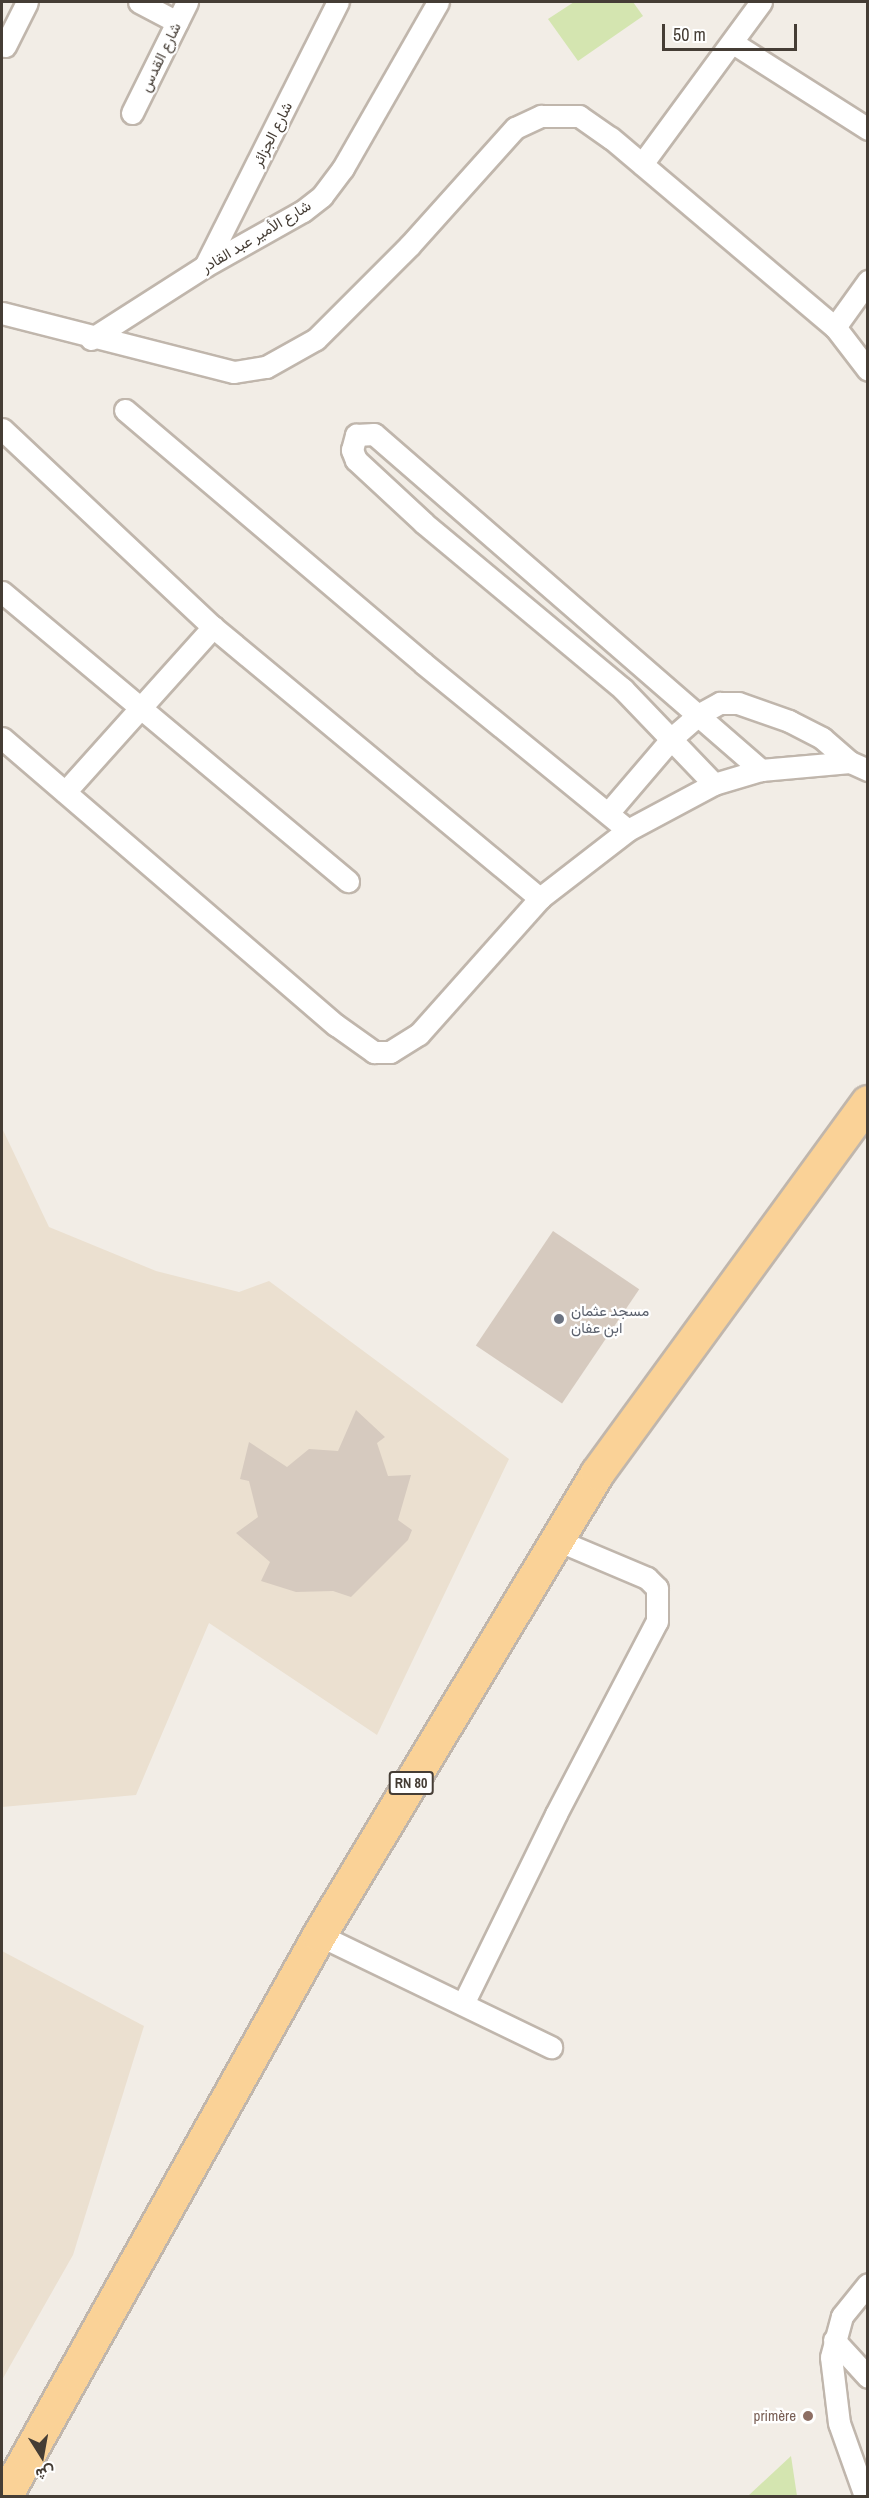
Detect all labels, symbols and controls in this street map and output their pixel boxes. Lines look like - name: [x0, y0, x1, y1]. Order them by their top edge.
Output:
- scale bar: [665, 12, 800, 50]
- street label: شارع القدس: [136, 20, 184, 94]
- text: 50 m: [673, 22, 706, 47]
- street label: شارع الجزائر: [248, 99, 296, 169]
- street label: شارع الأمير عبد القادر: [198, 196, 314, 276]
- place label: مسجد عثمان ابن عفان: [571, 1301, 649, 1336]
- marker: مسجد عثمان ابن عفان: [552, 1312, 566, 1326]
- road number: RN 80: [388, 1772, 434, 1794]
- place label: primère: [754, 2407, 796, 2425]
- marker: primère: [801, 2409, 815, 2423]
- north arrow: [12, 2426, 72, 2486]
- text: ش: [34, 2461, 57, 2486]

